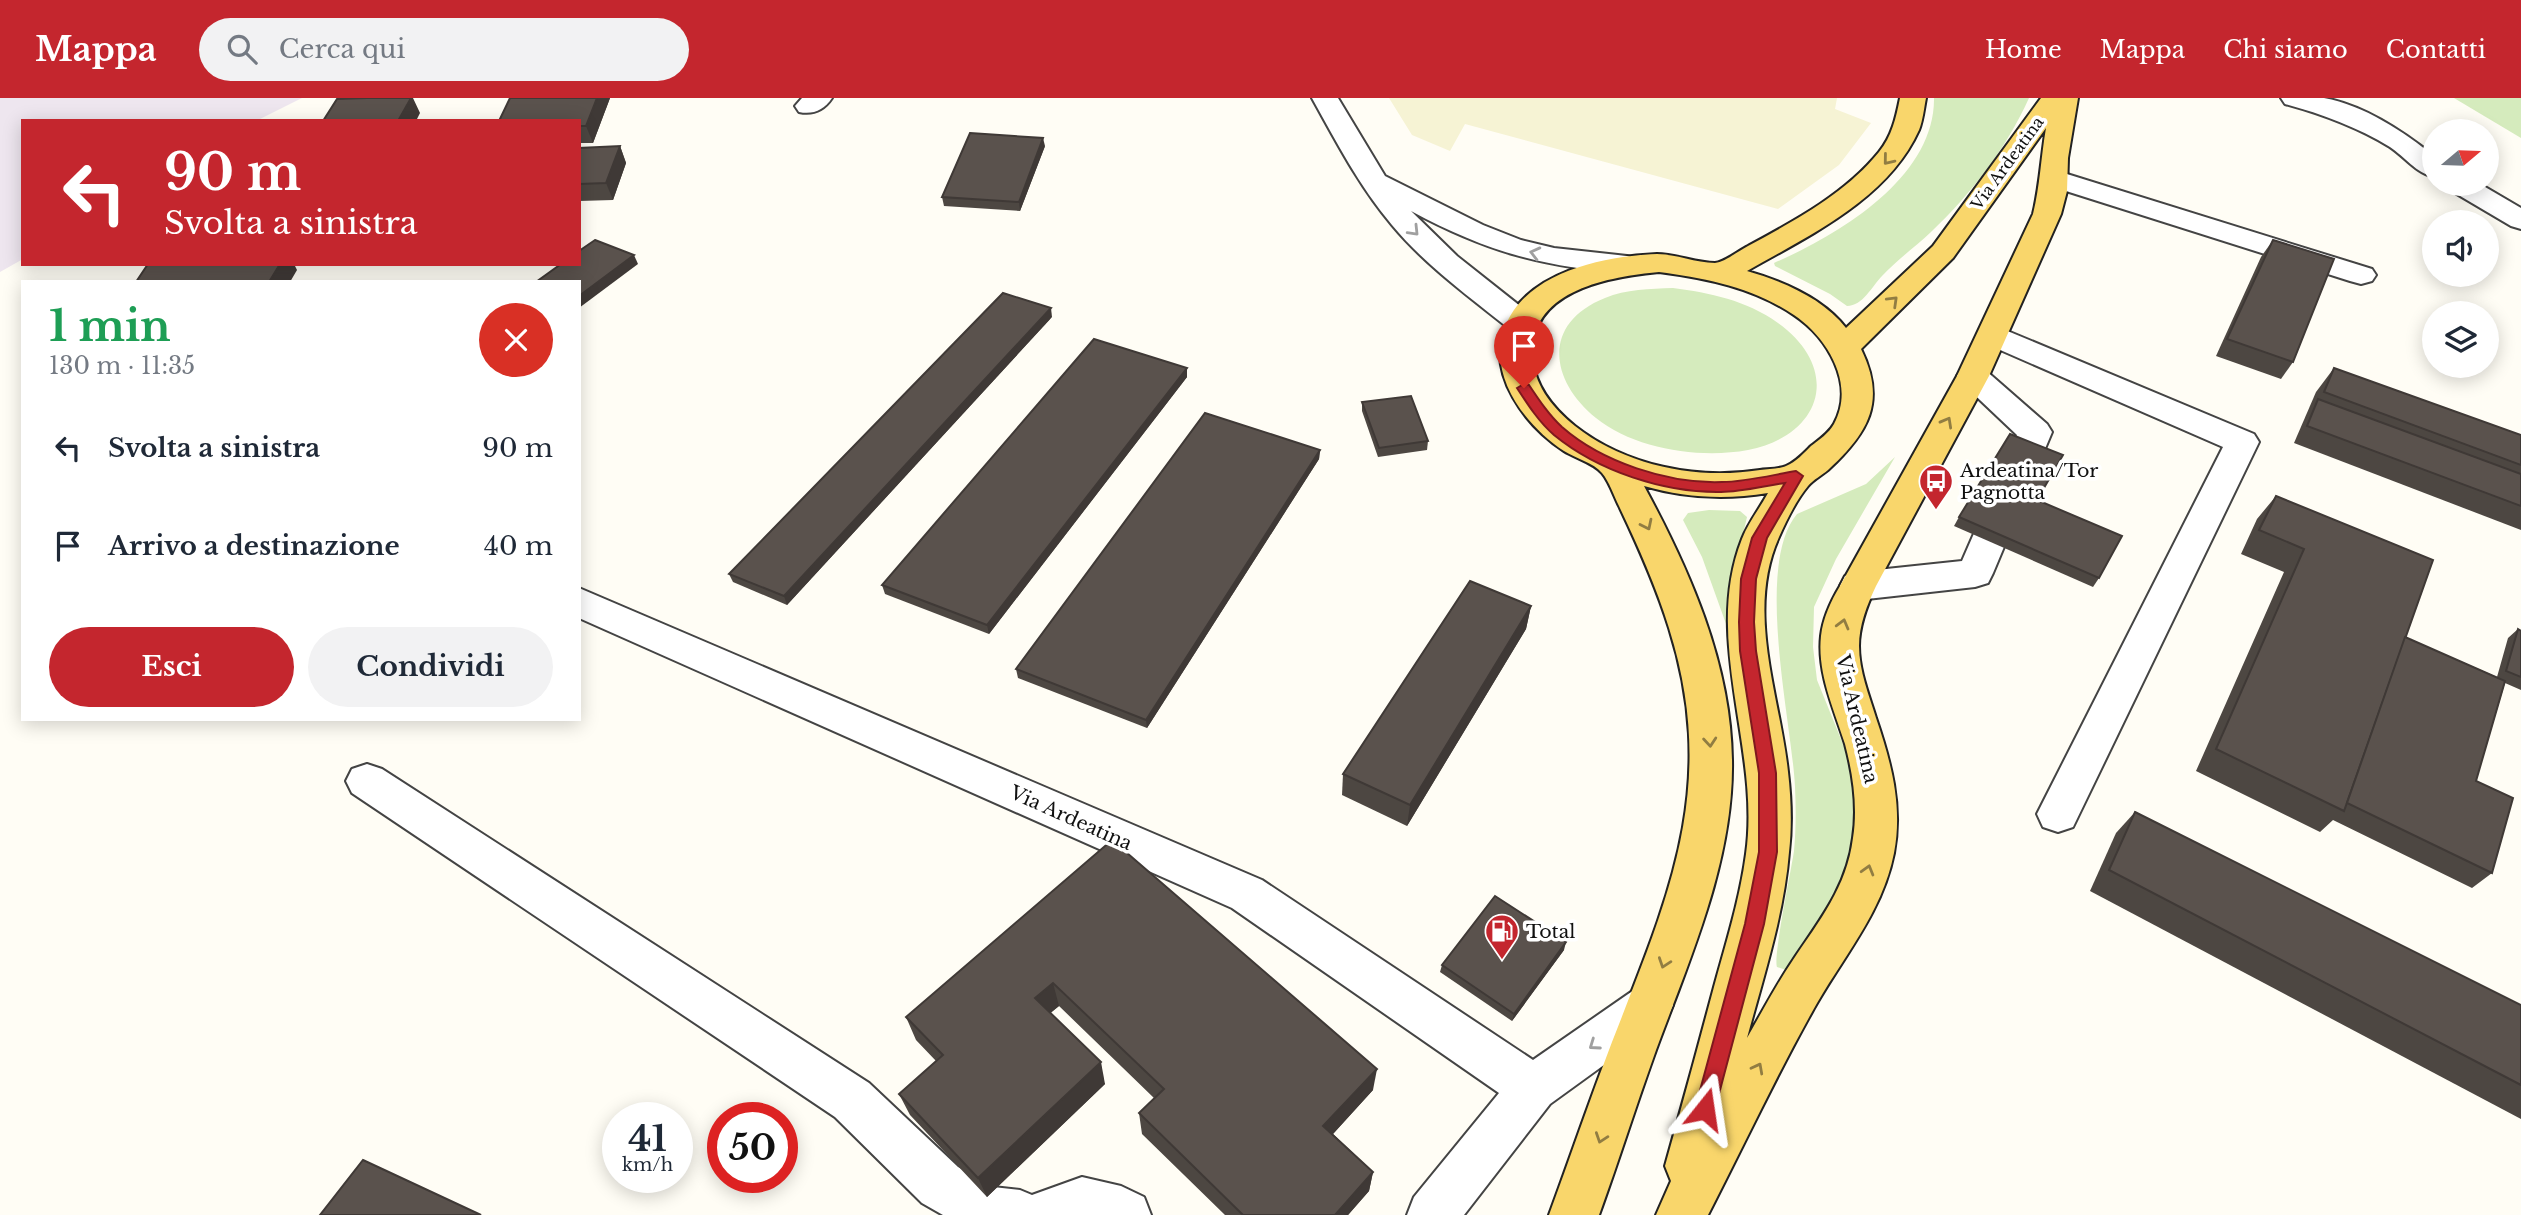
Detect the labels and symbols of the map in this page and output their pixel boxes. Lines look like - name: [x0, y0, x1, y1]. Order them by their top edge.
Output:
- street label: Via Ardeatina: [1966, 112, 2048, 214]
- north arrow: [2422, 119, 2499, 196]
- one-way arrow: [1884, 151, 1896, 164]
- one-way arrow: [1405, 223, 1418, 236]
- one-way arrow: [1529, 247, 1541, 261]
- one-way arrow: [1885, 296, 1898, 309]
- pin: [1494, 316, 1554, 388]
- one-way arrow: [1939, 417, 1952, 429]
- place label: Ardeatina/Tor Pagnotta: [1959, 459, 2098, 504]
- bus stop icon: Ardeatina/Tor Pagnotta: [1917, 462, 1955, 511]
- one-way arrow: [1639, 518, 1653, 530]
- one-way arrow: [1835, 618, 1850, 630]
- street label: Via Ardeatina: [1831, 651, 1883, 786]
- one-way arrow: [1702, 737, 1717, 748]
- street label: Via Ardeatina: [1005, 780, 1136, 855]
- one-way arrow: [1859, 864, 1874, 876]
- fuel station icon: Total: [1483, 912, 1521, 961]
- place label: Total: [1526, 920, 1575, 943]
- one-way arrow: [1658, 956, 1672, 968]
- one-way arrow: [1589, 1037, 1602, 1049]
- one-way arrow: [1750, 1063, 1764, 1075]
- position arrow: [1668, 1072, 1742, 1146]
- speed limit sign: 50: [707, 1102, 798, 1193]
- one-way arrow: [1595, 1132, 1609, 1144]

